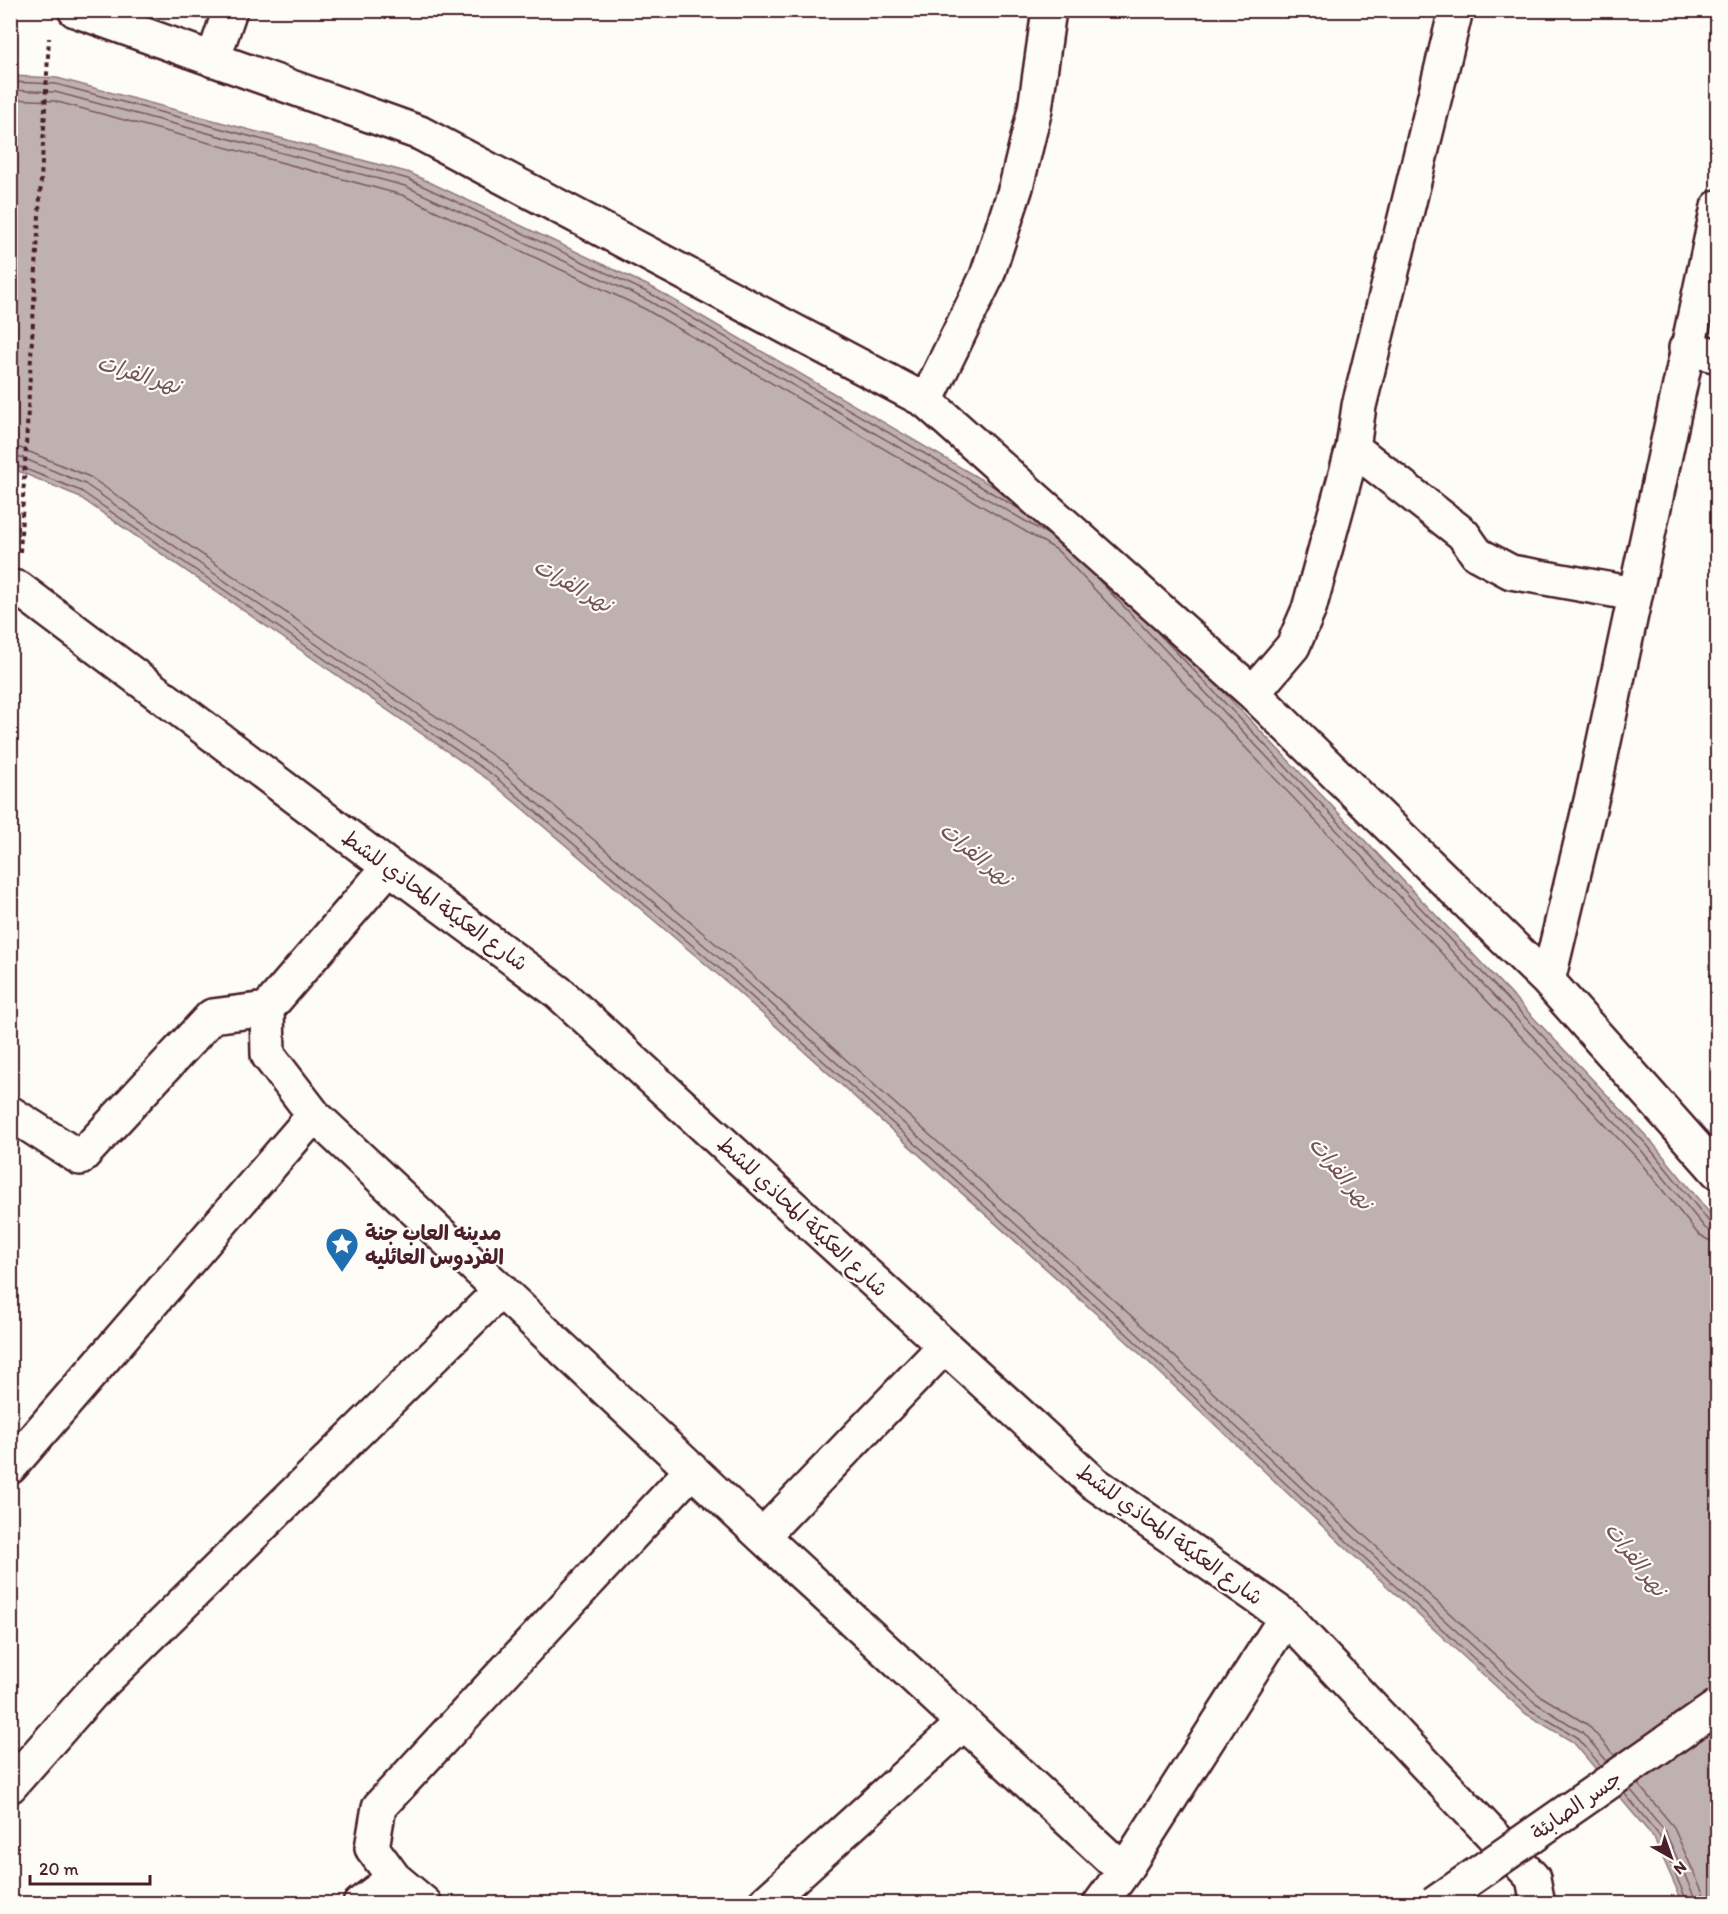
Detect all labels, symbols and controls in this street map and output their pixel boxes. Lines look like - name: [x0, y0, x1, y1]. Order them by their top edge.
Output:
- water label: نهر الفرات: [94, 349, 187, 400]
- water label: نهر الفرات: [529, 552, 619, 620]
- water label: نهر الفرات: [934, 816, 1020, 894]
- street label: شارع العكيكة المحاذي للشط: [335, 824, 533, 978]
- street label: شارع العكيكة المحاذي للشط: [711, 1131, 893, 1304]
- water label: نهر الفرات: [1303, 1131, 1380, 1217]
- place label: مدينه العاب جنة الفردوس العائليه: [365, 1220, 504, 1271]
- place icon: مدينه العاب جنة الفردوس العائليه: [324, 1226, 360, 1273]
- street label: شارع العكيكة المحاذي للشط: [1070, 1458, 1268, 1612]
- water label: نهر الفرات: [1599, 1517, 1674, 1604]
- street label: جسر الصابئة: [1526, 1765, 1626, 1846]
- north arrow: [1641, 1827, 1701, 1887]
- scale bar: [30, 1848, 150, 1886]
- text: N: [1670, 1857, 1691, 1879]
- text: 20 m: [39, 1858, 79, 1880]

